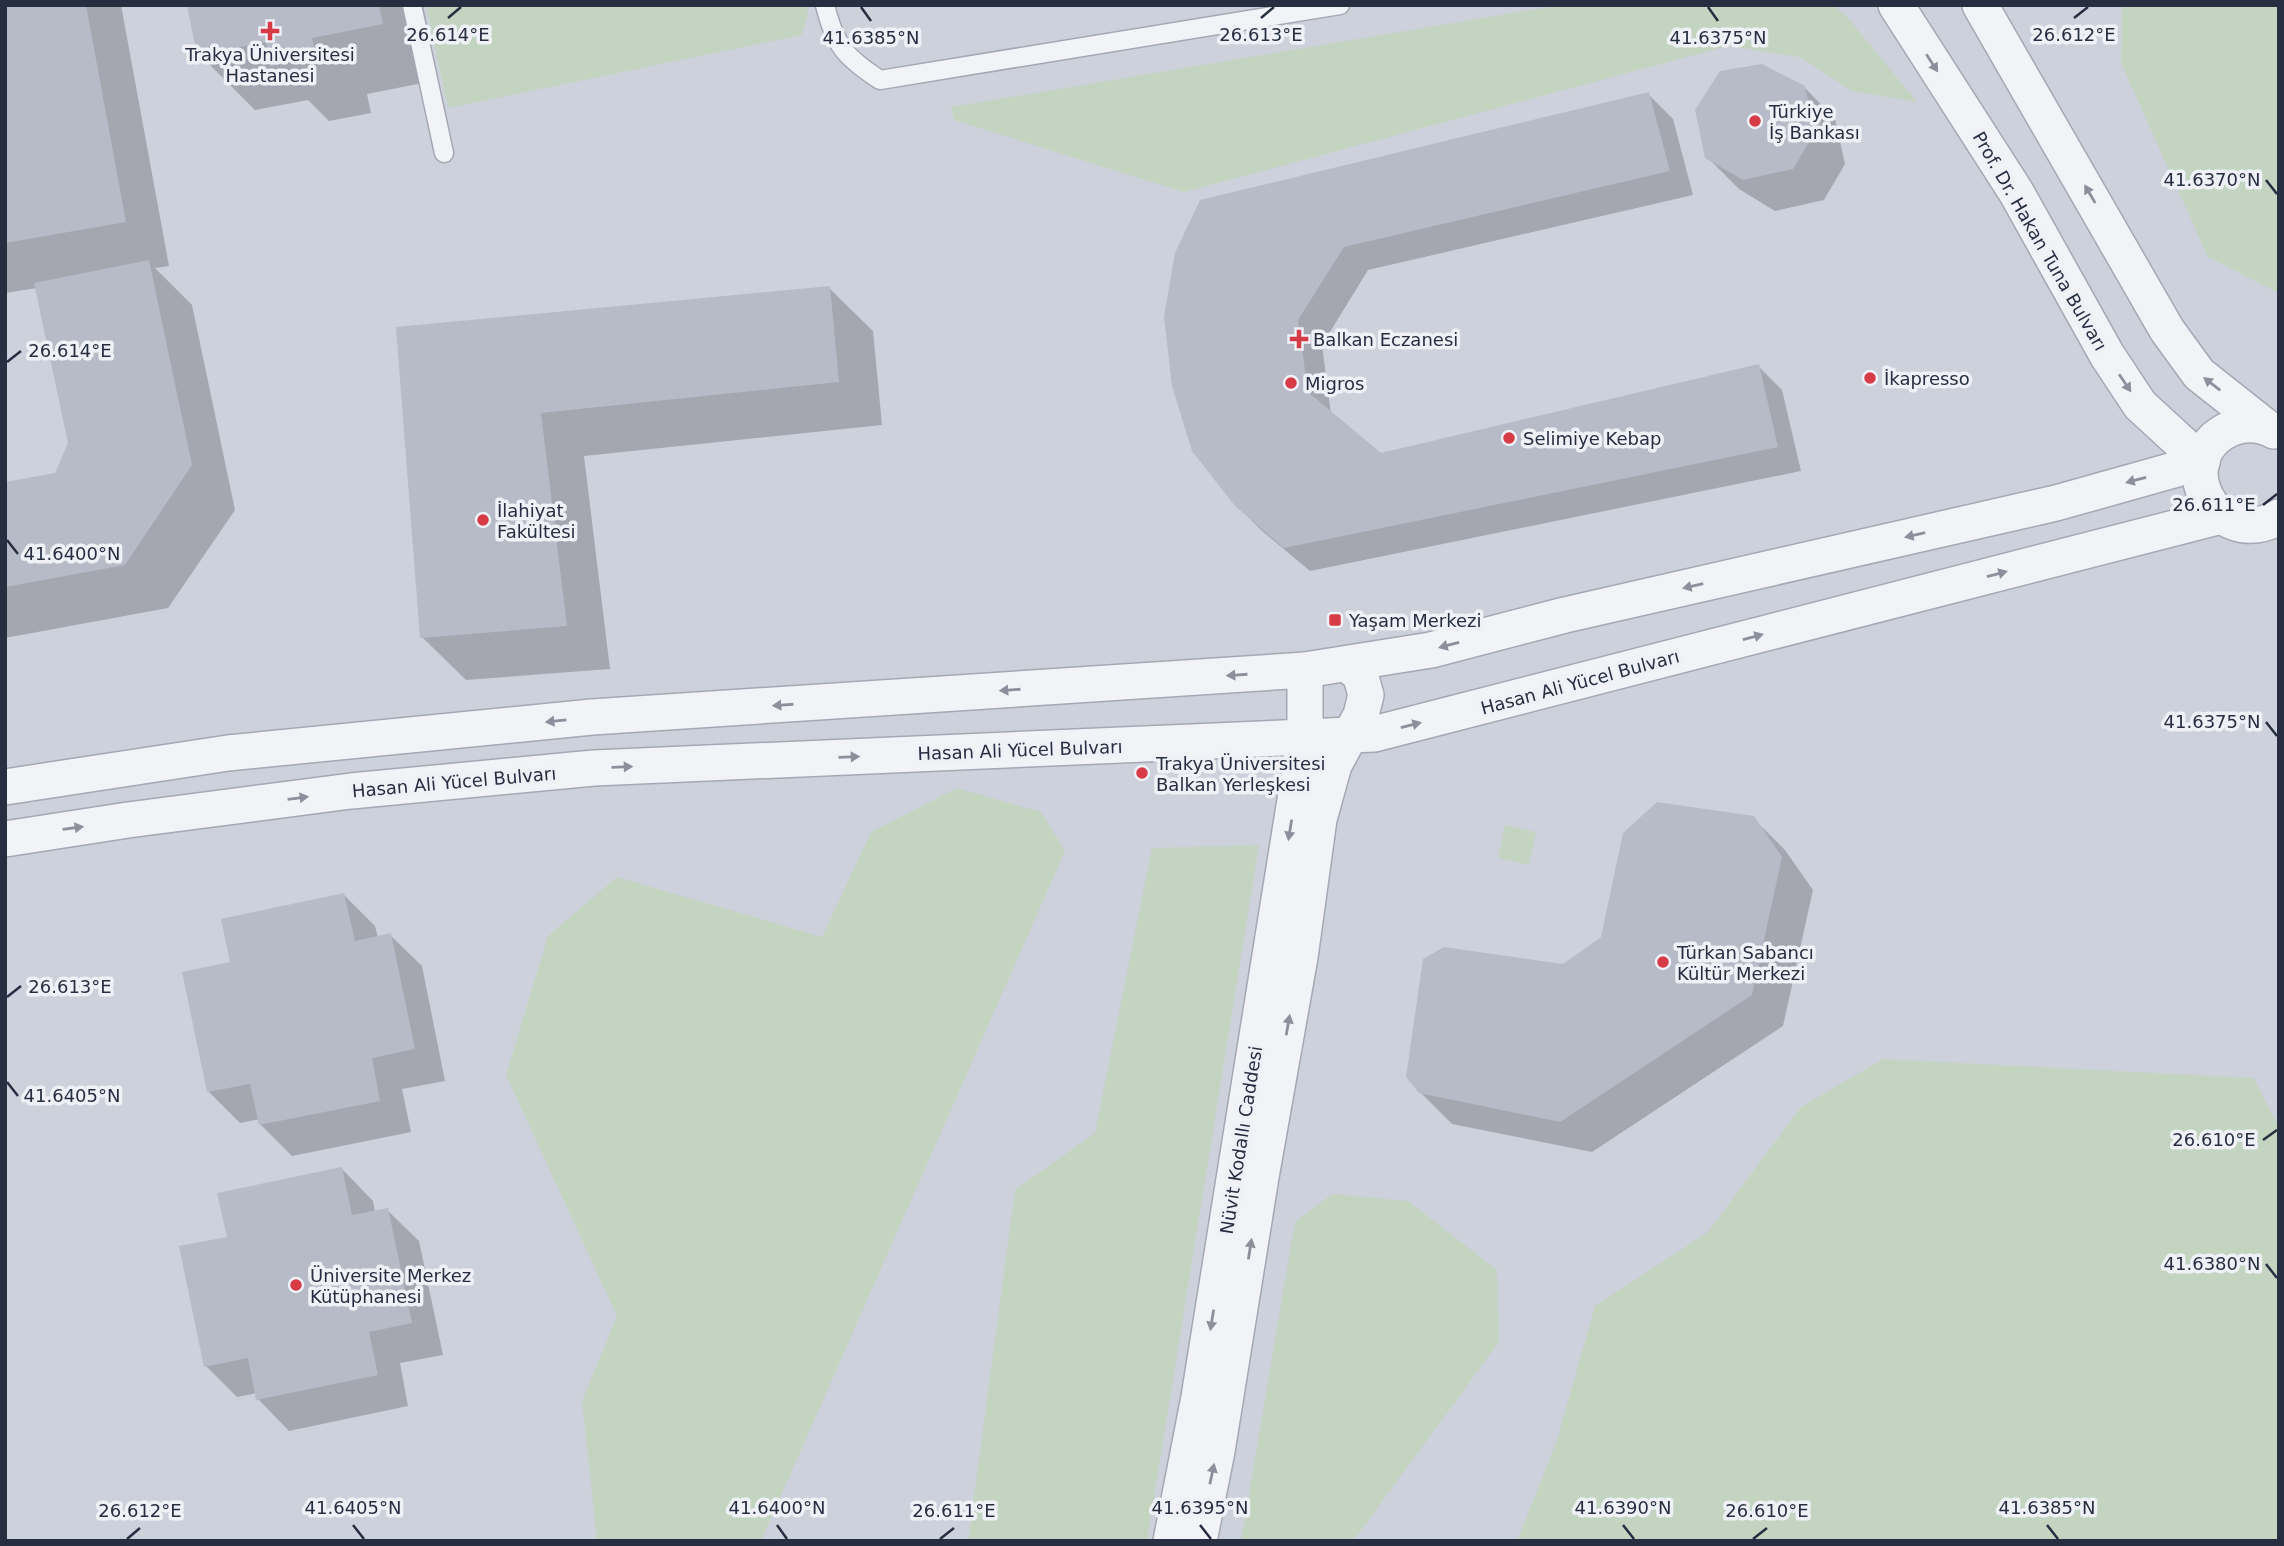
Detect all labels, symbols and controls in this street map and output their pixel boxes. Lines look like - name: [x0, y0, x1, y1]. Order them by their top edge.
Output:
- marker: Trakya Üniversitesi Hastanesi: [260, 21, 280, 41]
- text: 26.614°E: [406, 24, 490, 45]
- text: 26.613°E: [1219, 24, 1303, 45]
- text: 26.612°E: [2032, 24, 2116, 45]
- text: 41.6385°N: [823, 27, 919, 48]
- text: 41.6375°N: [1670, 27, 1766, 48]
- place label: Trakya Üniversitesi Hastanesi: [184, 44, 355, 86]
- one-way arrow: [1926, 53, 1939, 72]
- place label: Türkiye İş Bankası: [1768, 101, 1860, 143]
- marker: Türkiye İş Bankası: [1747, 113, 1763, 129]
- street label: Prof. Dr. Hakan Tuna Bulvarı: [1969, 128, 2111, 354]
- text: 41.6370°N: [2164, 169, 2260, 190]
- one-way arrow: [2084, 184, 2097, 203]
- place label: Balkan Eczanesi: [1313, 329, 1458, 350]
- marker: Balkan Eczanesi: [1291, 331, 1307, 347]
- text: 26.614°E: [28, 340, 112, 361]
- place label: İkapresso: [1884, 368, 1970, 389]
- marker: İkapresso: [1862, 370, 1878, 386]
- place label: Migros: [1305, 373, 1364, 394]
- one-way arrow: [2119, 374, 2132, 393]
- marker: Migros: [1283, 375, 1299, 391]
- one-way arrow: [2204, 377, 2222, 392]
- place label: Selimiye Kebap: [1523, 428, 1661, 449]
- marker: Selimiye Kebap: [1501, 430, 1517, 446]
- one-way arrow: [2125, 475, 2146, 485]
- text: 26.611°E: [2172, 494, 2256, 515]
- place label: İlahiyat Fakültesi: [497, 500, 576, 542]
- marker: İlahiyat Fakültesi: [475, 512, 491, 528]
- one-way arrow: [1904, 530, 1926, 541]
- text: 41.6400°N: [24, 543, 120, 564]
- one-way arrow: [1986, 568, 2008, 579]
- one-way arrow: [1682, 580, 1704, 591]
- place label: Yaşam Merkezi: [1348, 610, 1482, 631]
- marker: Yaşam Merkezi: [1327, 612, 1343, 628]
- one-way arrow: [1743, 632, 1764, 642]
- one-way arrow: [1437, 640, 1459, 651]
- street label: Hasan Ali Yücel Bulvarı: [1478, 645, 1682, 719]
- one-way arrow: [1226, 670, 1248, 681]
- one-way arrow: [999, 685, 1021, 696]
- one-way arrow: [772, 699, 794, 710]
- text: 41.6375°N: [2164, 711, 2260, 732]
- one-way arrow: [545, 716, 567, 727]
- one-way arrow: [1401, 719, 1423, 730]
- street label: Hasan Ali Yücel Bulvarı: [917, 736, 1123, 764]
- one-way arrow: [839, 752, 861, 763]
- place label: Trakya Üniversitesi Balkan Yerleşkesi: [1155, 753, 1326, 795]
- one-way arrow: [611, 762, 633, 773]
- street label: Hasan Ali Yücel Bulvarı: [351, 763, 557, 801]
- marker: Trakya Üniversitesi Balkan Yerleşkesi: [1134, 765, 1150, 781]
- one-way arrow: [287, 793, 309, 804]
- one-way arrow: [1284, 819, 1295, 841]
- one-way arrow: [62, 822, 84, 833]
- place label: Türkan Sabancı Kültür Merkezi: [1676, 942, 1814, 984]
- marker: Türkan Sabancı Kültür Merkezi: [1655, 954, 1671, 970]
- text: 26.613°E: [28, 976, 112, 997]
- one-way arrow: [1283, 1014, 1294, 1036]
- street label: Nüvit Kodallı Caddesi: [1216, 1044, 1266, 1236]
- text: 41.6405°N: [24, 1085, 120, 1106]
- text: 26.610°E: [2172, 1129, 2256, 1150]
- one-way arrow: [1244, 1238, 1255, 1260]
- text: 41.6380°N: [2164, 1253, 2260, 1274]
- place label: Üniversite Merkez Kütüphanesi: [310, 1265, 471, 1307]
- marker: Üniversite Merkez Kütüphanesi: [288, 1277, 304, 1293]
- one-way arrow: [1206, 1309, 1217, 1331]
- one-way arrow: [1207, 1463, 1218, 1485]
- text: 41.6405°N: [305, 1497, 401, 1518]
- text: 41.6400°N: [729, 1497, 825, 1518]
- text: 41.6395°N: [1152, 1497, 1248, 1518]
- text: 41.6390°N: [1575, 1497, 1671, 1518]
- text: 41.6385°N: [1999, 1497, 2095, 1518]
- text: 26.612°E: [98, 1500, 182, 1521]
- text: 26.611°E: [912, 1500, 996, 1521]
- text: 26.610°E: [1725, 1500, 1809, 1521]

